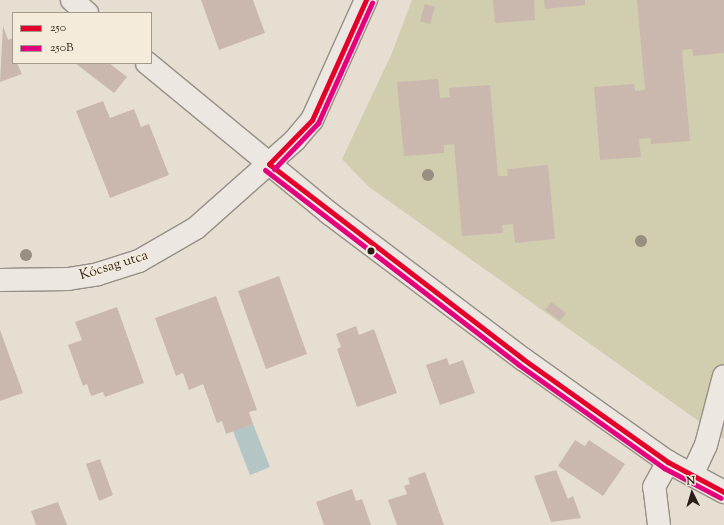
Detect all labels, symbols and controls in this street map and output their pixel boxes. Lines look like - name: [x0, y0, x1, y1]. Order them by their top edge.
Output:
- legend: [12, 12, 152, 64]
- text: 250: [50, 19, 66, 37]
- text: 250B: [50, 39, 74, 57]
- unlabelled marker: [366, 246, 376, 256]
- street label: Kócsag utca: [78, 248, 150, 284]
- north arrow: [672, 473, 712, 513]
- text: N: [686, 473, 696, 489]

